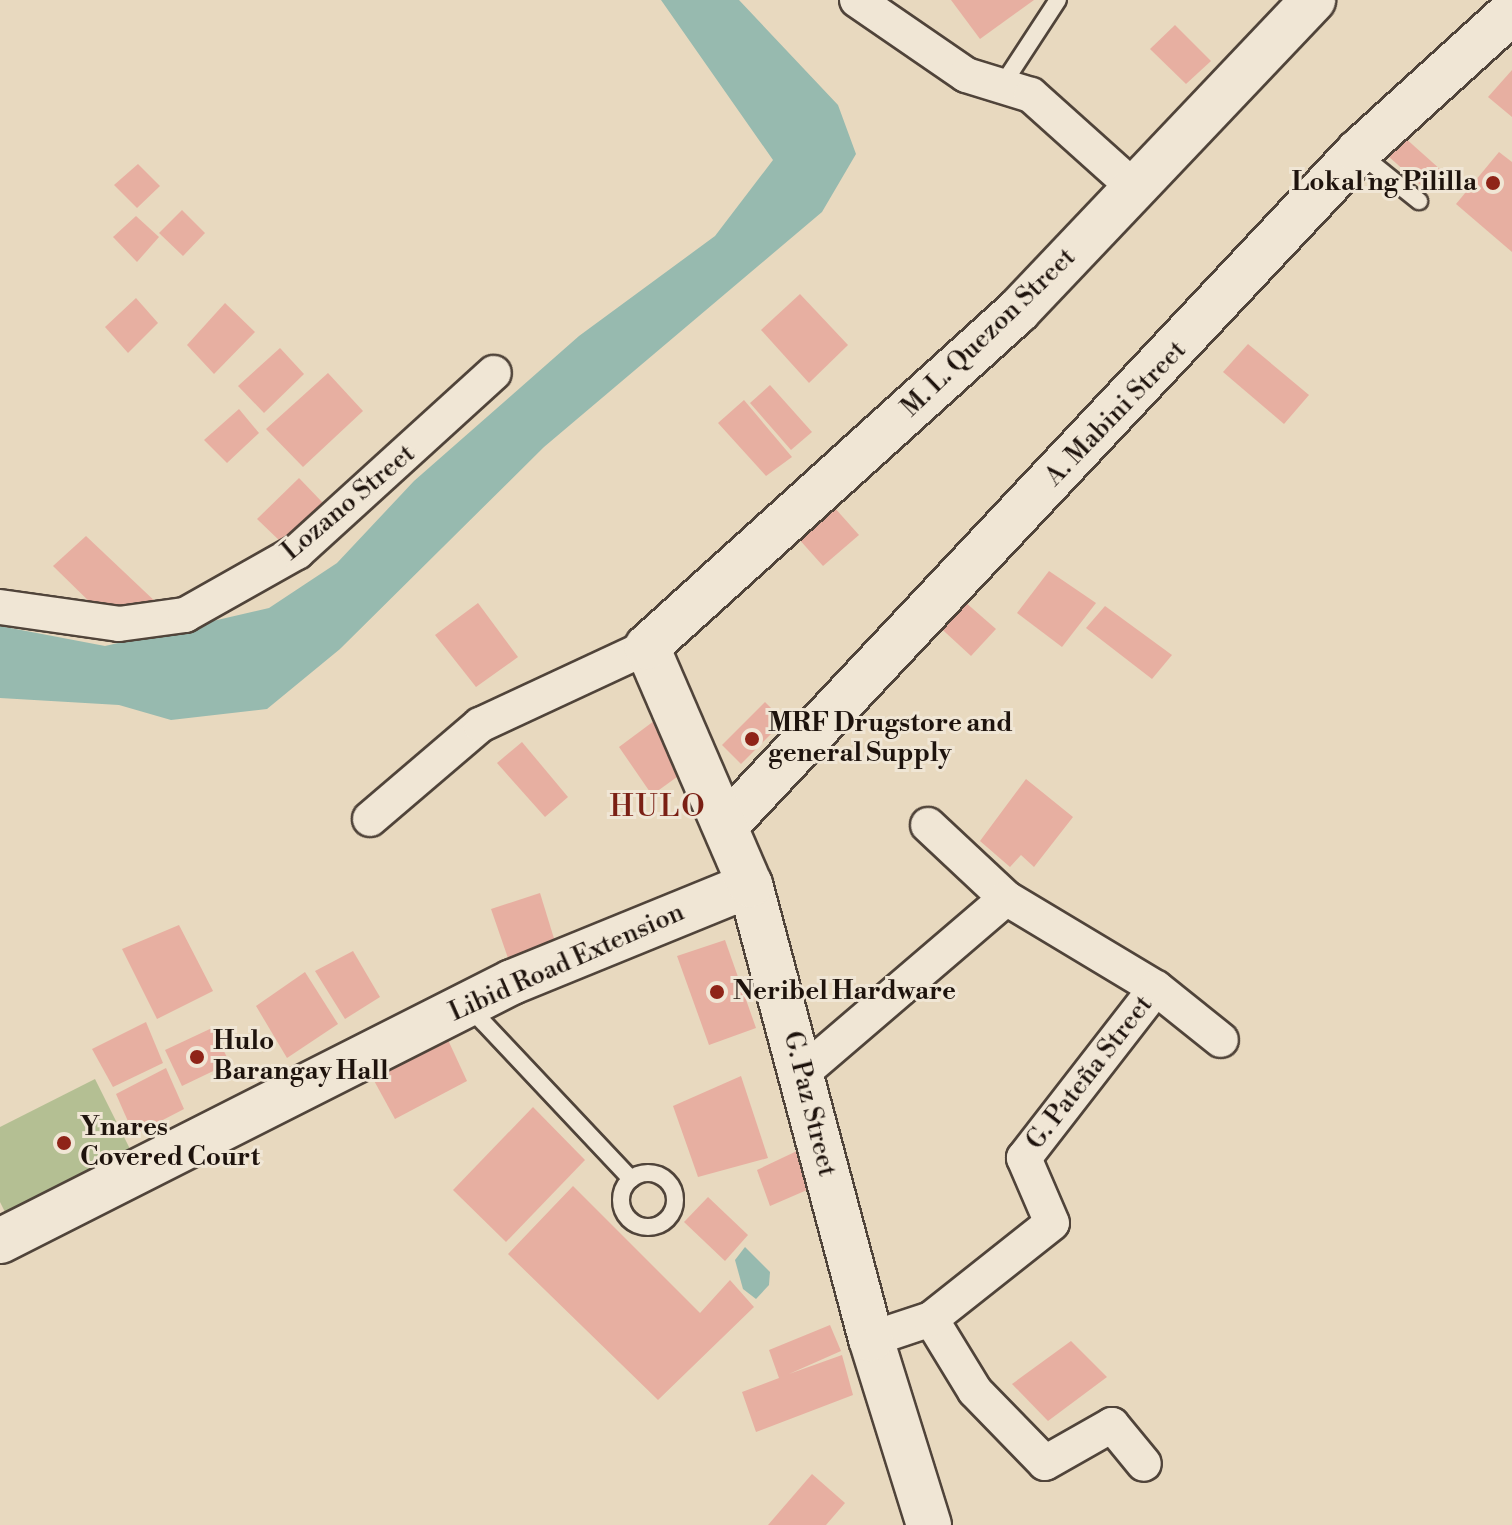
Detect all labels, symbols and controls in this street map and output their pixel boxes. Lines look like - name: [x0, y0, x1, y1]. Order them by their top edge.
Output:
- place label: Lokal ng Pililla: [1292, 167, 1477, 199]
- marker: Lokal ng Pililla: [1484, 174, 1502, 192]
- street label: M. L. Quezon Street: [896, 242, 1082, 424]
- street label: A. Mabini Street: [1039, 335, 1193, 493]
- street label: Lozano Street: [276, 438, 422, 568]
- place label: MRF Drugstore and general Supply: [768, 708, 1013, 770]
- marker: MRF Drugstore and general Supply: [743, 730, 761, 748]
- district label: HULO: [609, 789, 707, 825]
- street label: Libid Road Extension: [445, 897, 689, 1029]
- place label: Neribel Hardware: [733, 976, 956, 1008]
- marker: Neribel Hardware: [708, 983, 726, 1001]
- street label: G. Pateña Street: [1020, 990, 1160, 1156]
- place label: Hulo Barangay Hall: [213, 1026, 388, 1088]
- street label: G. Paz Street: [776, 1028, 842, 1180]
- marker: Hulo Barangay Hall: [188, 1048, 206, 1066]
- place label: Ynares Covered Court: [80, 1112, 260, 1174]
- marker: Ynares Covered Court: [55, 1134, 73, 1152]

